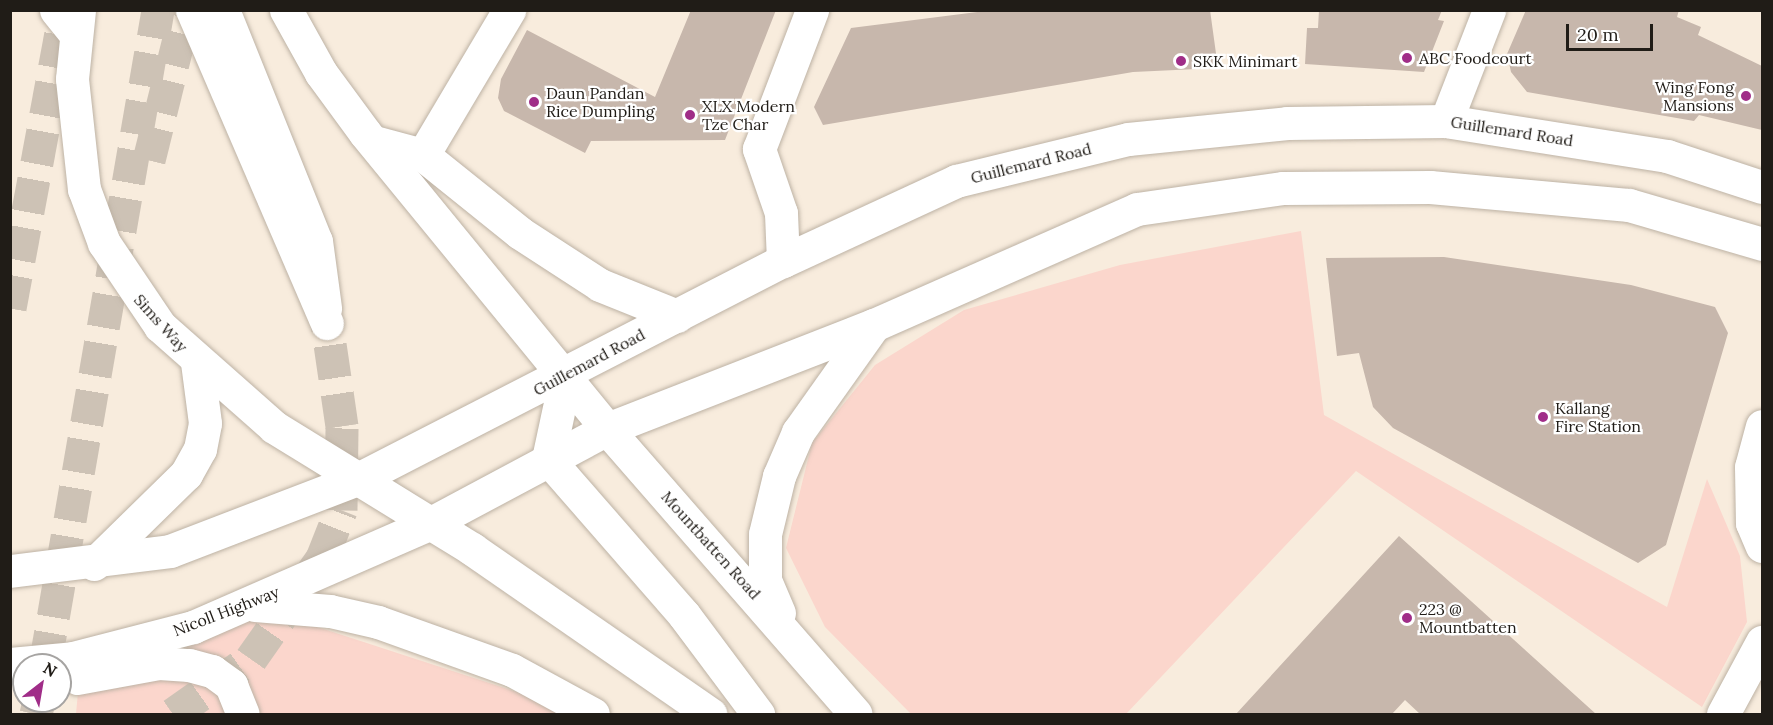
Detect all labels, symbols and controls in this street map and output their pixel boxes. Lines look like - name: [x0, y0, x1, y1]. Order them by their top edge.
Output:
- scale bar: [1569, 12, 1656, 50]
- text: 20 m: [1577, 23, 1619, 46]
- place label: ABC Foodcourt: [1419, 48, 1532, 68]
- place label: SKK Minimart: [1193, 51, 1297, 71]
- marker: ABC Foodcourt: [1400, 51, 1414, 65]
- marker: SKK Minimart: [1174, 54, 1188, 68]
- place label: Wing Fong Mansions: [1655, 77, 1734, 115]
- place label: Daun Pandan Rice Dumpling: [546, 83, 655, 121]
- marker: Wing Fong Mansions: [1739, 89, 1753, 103]
- marker: Daun Pandan Rice Dumpling: [527, 95, 541, 109]
- place label: XLX Modern Tze Char: [702, 96, 795, 134]
- marker: XLX Modern Tze Char: [683, 108, 697, 122]
- street label: Guillemard Road: [1449, 112, 1575, 150]
- street label: Guillemard Road: [969, 139, 1093, 187]
- street label: Sims Way: [130, 290, 192, 356]
- street label: Guillemard Road: [530, 324, 648, 400]
- place label: Kallang Fire Station: [1555, 398, 1641, 436]
- marker: Kallang Fire Station: [1536, 410, 1550, 424]
- street label: Mountbatten Road: [657, 487, 765, 603]
- street label: Nicoll Highway: [170, 582, 282, 640]
- place label: 223 @ Mountbatten: [1419, 599, 1517, 637]
- marker: 223 @ Mountbatten: [1400, 611, 1414, 625]
- north arrow: [12, 653, 72, 713]
- text: N: [40, 658, 61, 681]

